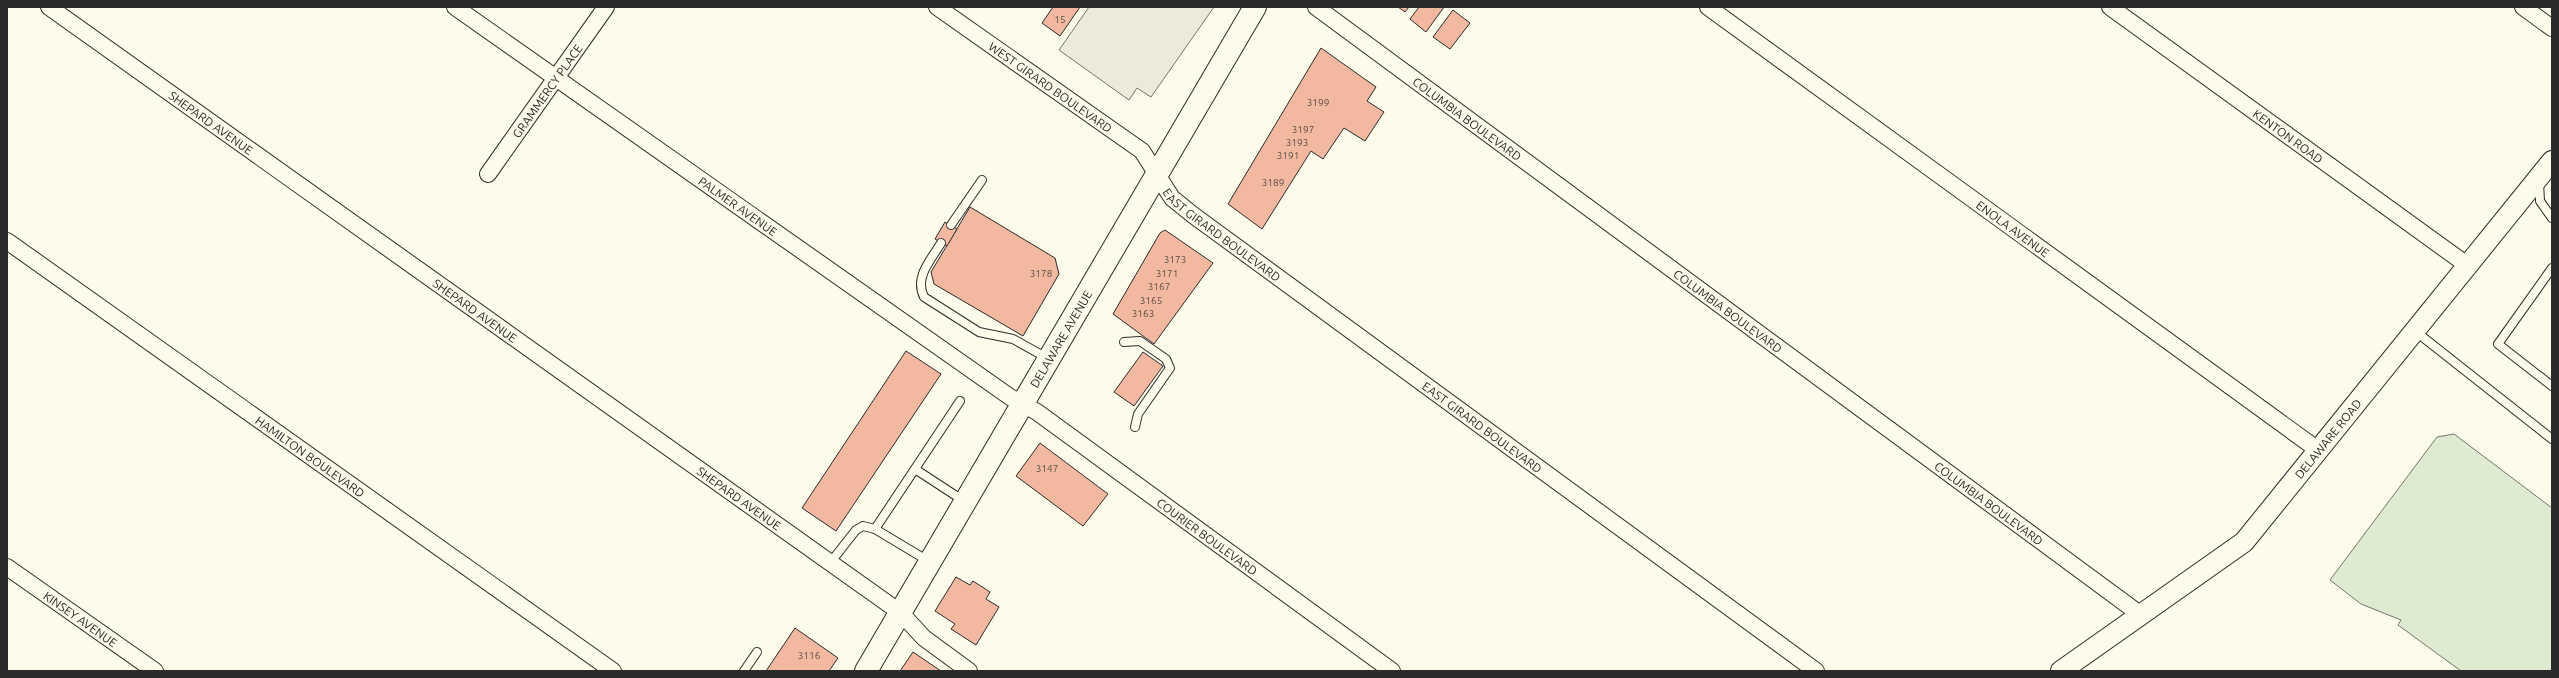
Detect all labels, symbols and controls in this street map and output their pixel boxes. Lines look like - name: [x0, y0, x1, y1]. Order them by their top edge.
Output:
- house number: 15: [1054, 14, 1066, 25]
- street label: WEST GIRARD BOULEVARD: [987, 39, 1115, 135]
- street label: GRAMMERCY PLACE: [509, 41, 584, 140]
- street label: COLUMBIA BOULEVARD: [1411, 74, 1524, 163]
- street label: SHEPARD AVENUE: [167, 88, 256, 157]
- house number: 3199: [1307, 97, 1329, 108]
- street label: KENTON ROAD: [2251, 106, 2326, 165]
- house number: 3197: [1292, 124, 1314, 135]
- house number: 3193: [1286, 137, 1308, 148]
- house number: 3191: [1277, 150, 1299, 161]
- street label: PALMER AVENUE: [696, 174, 780, 238]
- house number: 3189: [1262, 177, 1284, 188]
- street label: EAST GIRARD BOULEVARD: [1161, 185, 1283, 284]
- street label: ENOLA AVENUE: [1974, 198, 2052, 259]
- house number: 3173: [1164, 254, 1186, 265]
- street label: COLUMBIA BOULEVARD: [1671, 267, 1785, 355]
- house number: 3178: [1030, 268, 1053, 279]
- house number: 3171: [1156, 268, 1178, 279]
- street label: SHEPARD AVENUE: [431, 276, 520, 344]
- house number: 3167: [1148, 281, 1170, 292]
- street label: DELAWARE AVENUE: [1027, 288, 1094, 390]
- house number: 3165: [1140, 295, 1162, 306]
- house number: 3163: [1132, 308, 1154, 319]
- street label: EAST GIRARD BOULEVARD: [1420, 379, 1545, 475]
- street label: DELAWARE ROAD: [2292, 396, 2364, 481]
- street label: HAMILTON BOULEVARD: [253, 413, 367, 499]
- street label: COLUMBIA BOULEVARD: [1932, 459, 2046, 547]
- house number: 3147: [1036, 463, 1058, 474]
- street label: SHEPARD AVENUE: [695, 464, 784, 532]
- street label: COURIER BOULEVARD: [1155, 495, 1260, 577]
- street label: KINSEY AVENUE: [41, 588, 120, 649]
- house number: 3116: [798, 650, 821, 661]

